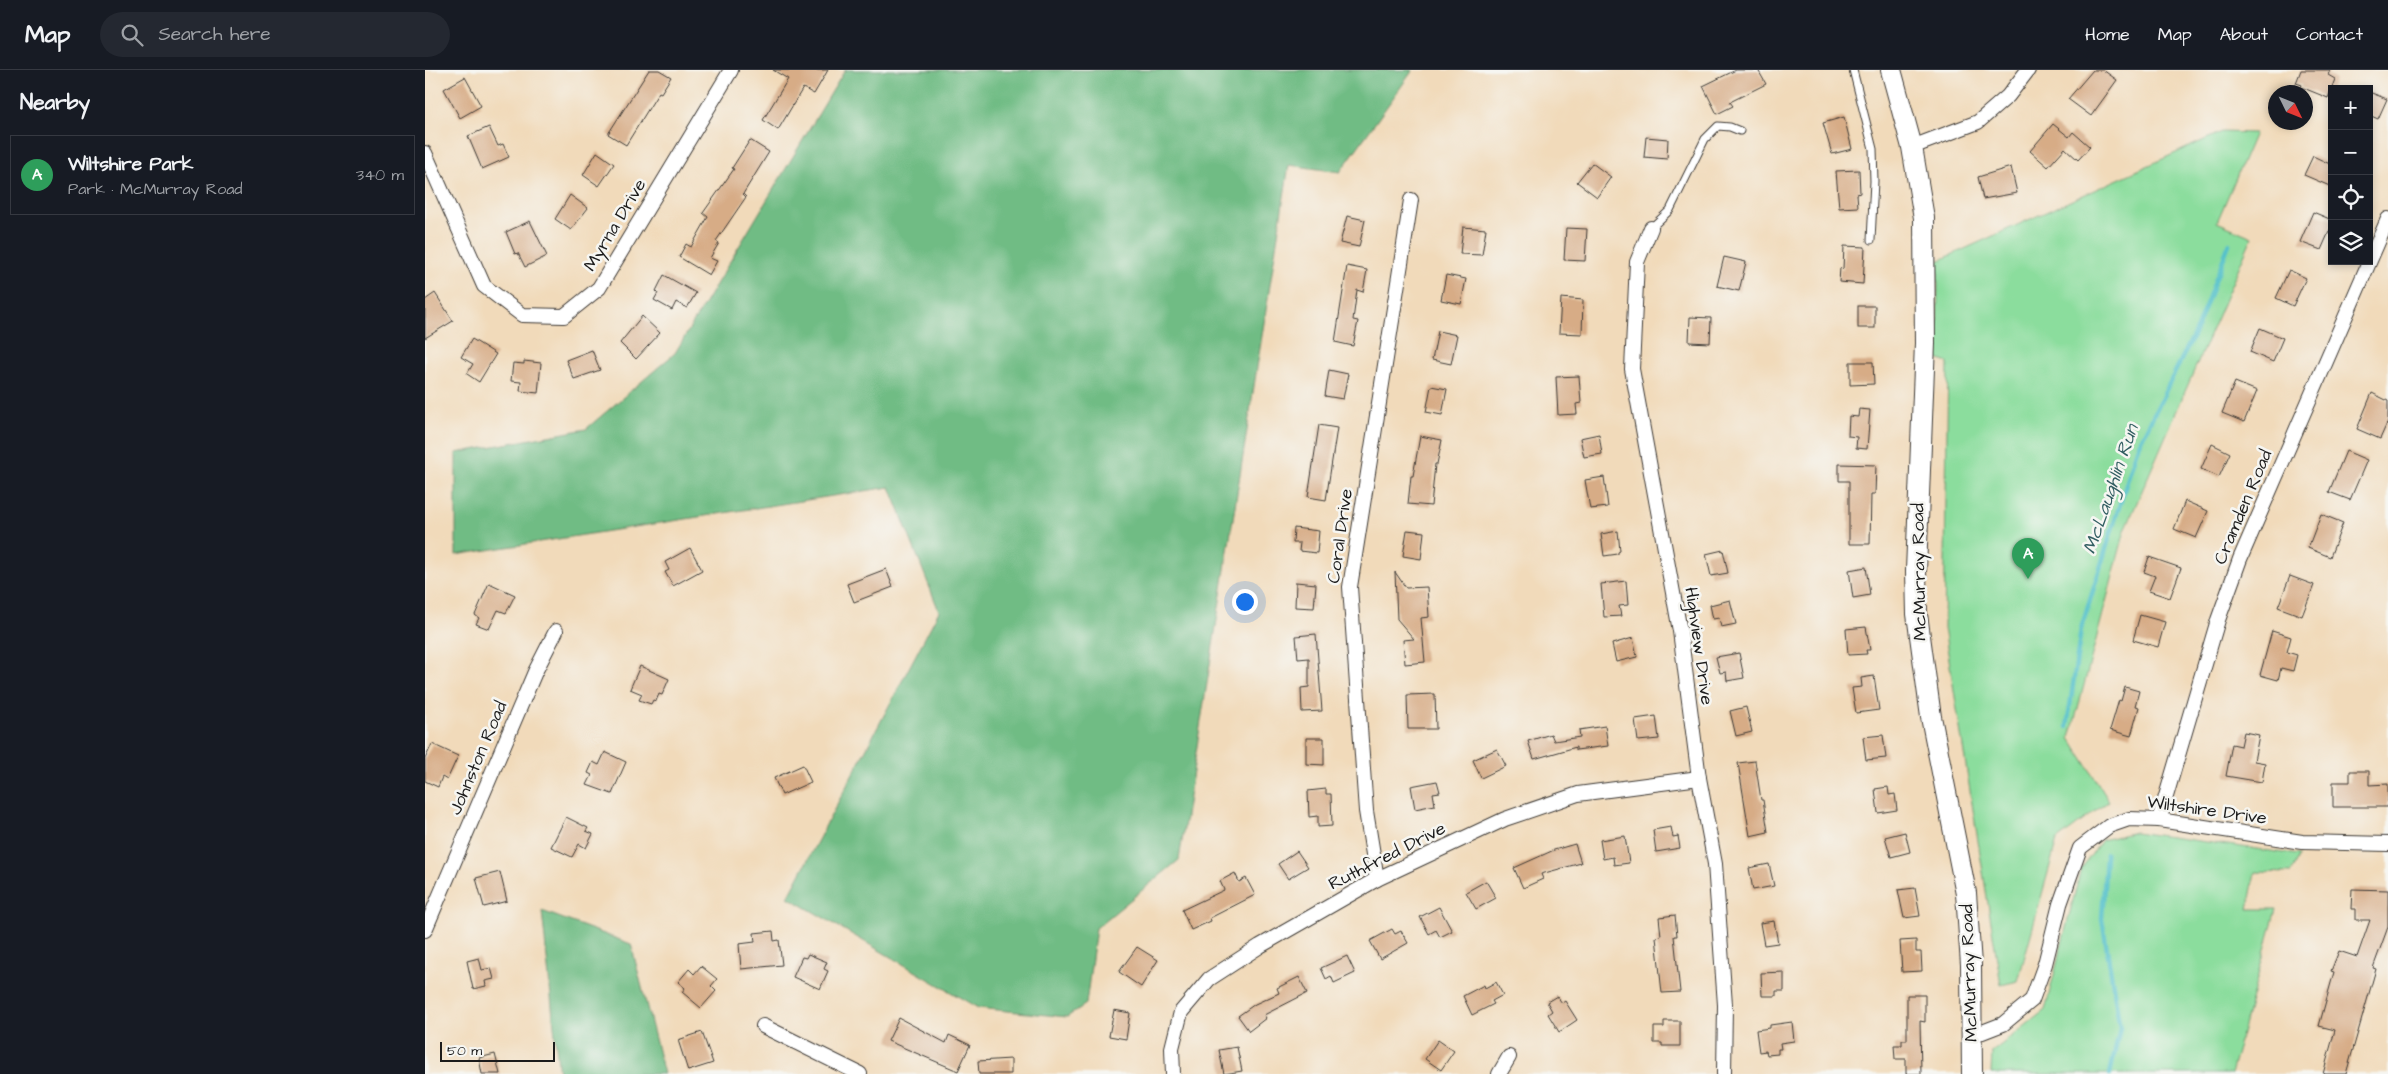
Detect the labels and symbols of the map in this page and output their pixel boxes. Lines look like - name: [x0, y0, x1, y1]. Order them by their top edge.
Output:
- north arrow: [2268, 85, 2313, 130]
- street label: Myrna Drive: [578, 174, 653, 276]
- water label: McLaughlin Run: [2076, 419, 2146, 557]
- street label: Cramden Road: [2208, 446, 2278, 568]
- street label: Coral Drive: [1321, 487, 1359, 585]
- street label: McMurray Road: [1905, 503, 1934, 641]
- pin: A: [2012, 538, 2044, 579]
- street label: Highview Drive: [1677, 585, 1720, 707]
- your location: [1232, 589, 1258, 615]
- street label: Johnston Road: [443, 697, 513, 819]
- street label: Wiltshire Drive: [2145, 789, 2269, 831]
- street label: Ruthfred Drive: [1324, 816, 1450, 896]
- street label: McMurray Road: [1954, 904, 1985, 1042]
- scale bar: [440, 1039, 555, 1062]

